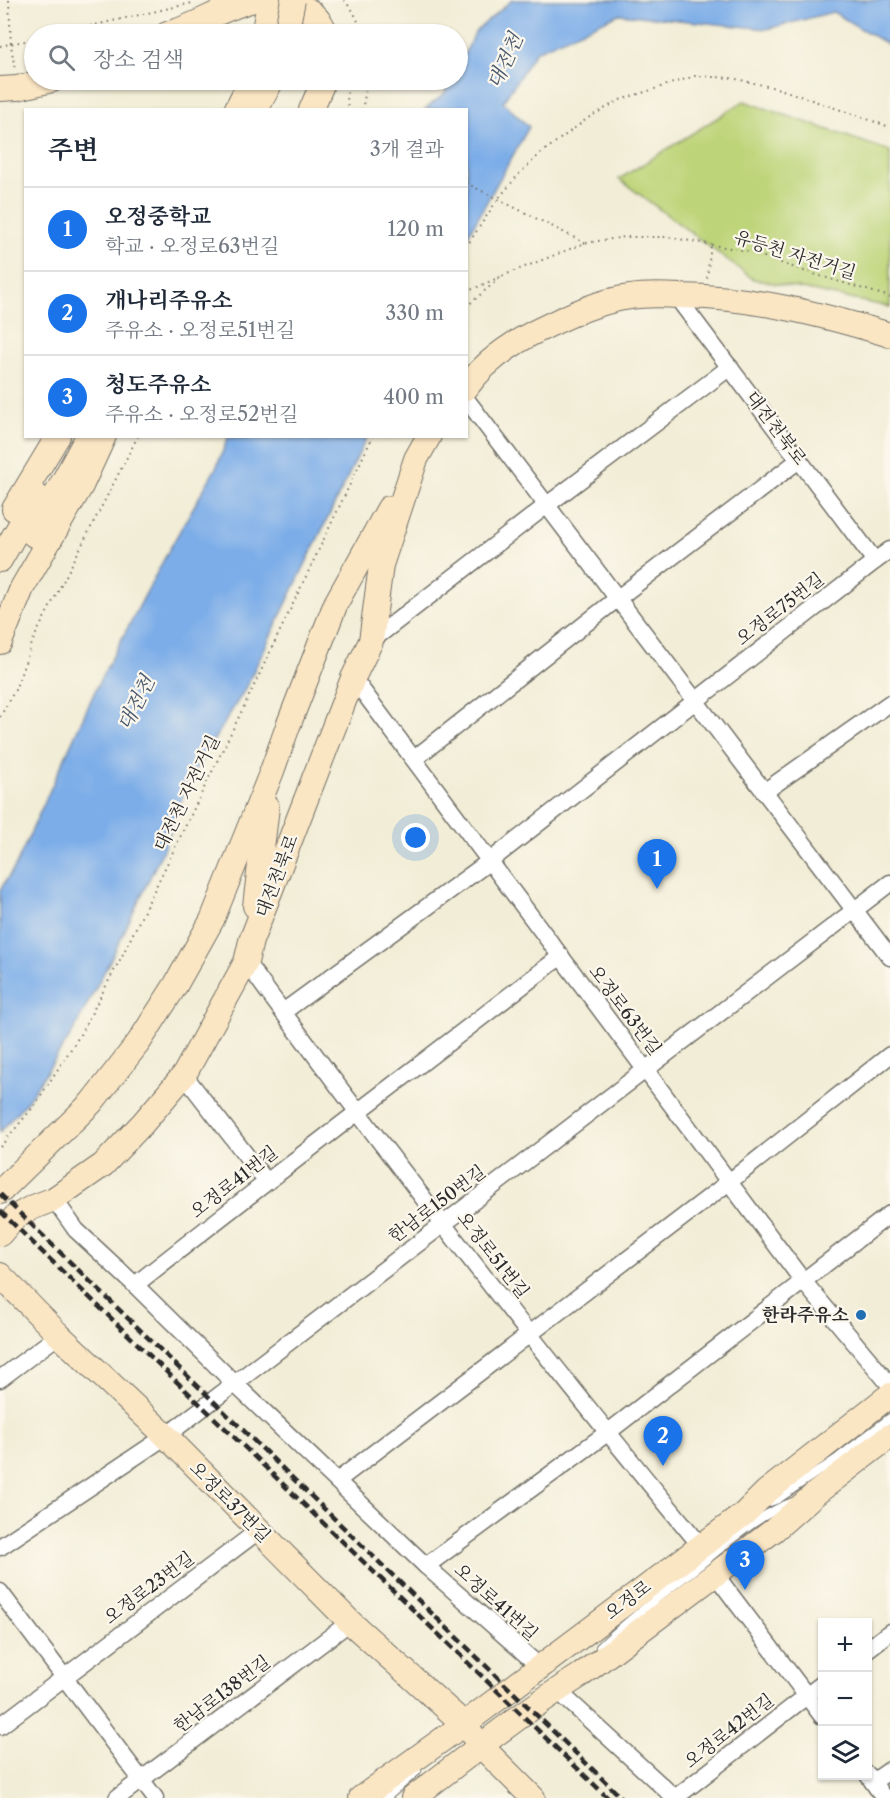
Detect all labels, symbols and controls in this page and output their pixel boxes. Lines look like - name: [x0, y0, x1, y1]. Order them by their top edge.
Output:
- search box: [24, 24, 468, 90]
- water label: 대전천: [482, 28, 528, 92]
- icon: search: [45, 41, 78, 74]
- text: 장소 검색: [93, 46, 184, 73]
- text: 주변: [48, 134, 98, 166]
- text: 3개 결과: [370, 137, 444, 161]
- text: 오정중학교: [105, 203, 211, 230]
- text: 1: [63, 217, 72, 241]
- text: 120 m: [387, 217, 444, 241]
- street label: 유등천 자전거길: [731, 226, 859, 284]
- text: 학교 · 오정로63번길: [105, 234, 279, 258]
- text: 개나리주유소: [105, 287, 233, 314]
- text: 2: [62, 301, 73, 325]
- text: 330 m: [385, 301, 444, 325]
- text: 주유소 · 오정로51번길: [105, 318, 295, 342]
- text: 청도주유소: [105, 371, 211, 398]
- text: 3: [62, 385, 73, 409]
- text: 400 m: [383, 385, 444, 409]
- street label: 대전천북로: [741, 387, 811, 469]
- text: 주유소 · 오정로52번길: [105, 402, 298, 426]
- street label: 오정로75번길: [732, 568, 828, 650]
- water label: 대전천: [113, 670, 160, 734]
- street label: 대전천 자전거길: [149, 731, 225, 855]
- your location: [401, 823, 430, 852]
- street label: 대전천북로: [251, 831, 303, 921]
- pin: 1: [638, 840, 676, 889]
- street label: 오정로63번길: [584, 960, 666, 1060]
- street label: 오정로41번길: [186, 1141, 282, 1223]
- street label: 한남로150번길: [384, 1160, 490, 1248]
- street label: 오정로51번길: [452, 1207, 534, 1303]
- place label: 한라주유소: [762, 1304, 850, 1326]
- marker: 한라주유소: [854, 1308, 868, 1322]
- pin: 2: [644, 1416, 682, 1466]
- street label: 오정로37번길: [185, 1457, 275, 1547]
- pin: 3: [726, 1540, 764, 1590]
- street label: 오정로23번길: [100, 1547, 198, 1629]
- street label: 오정로41번길: [450, 1559, 542, 1645]
- street label: 오정로: [601, 1576, 655, 1624]
- map controls: [818, 1618, 872, 1780]
- button: +: [818, 1618, 872, 1672]
- street label: 한남로138번길: [169, 1651, 275, 1737]
- button: −: [818, 1672, 872, 1726]
- street label: 오정로42번길: [680, 1689, 778, 1773]
- button: layers: [818, 1726, 872, 1780]

